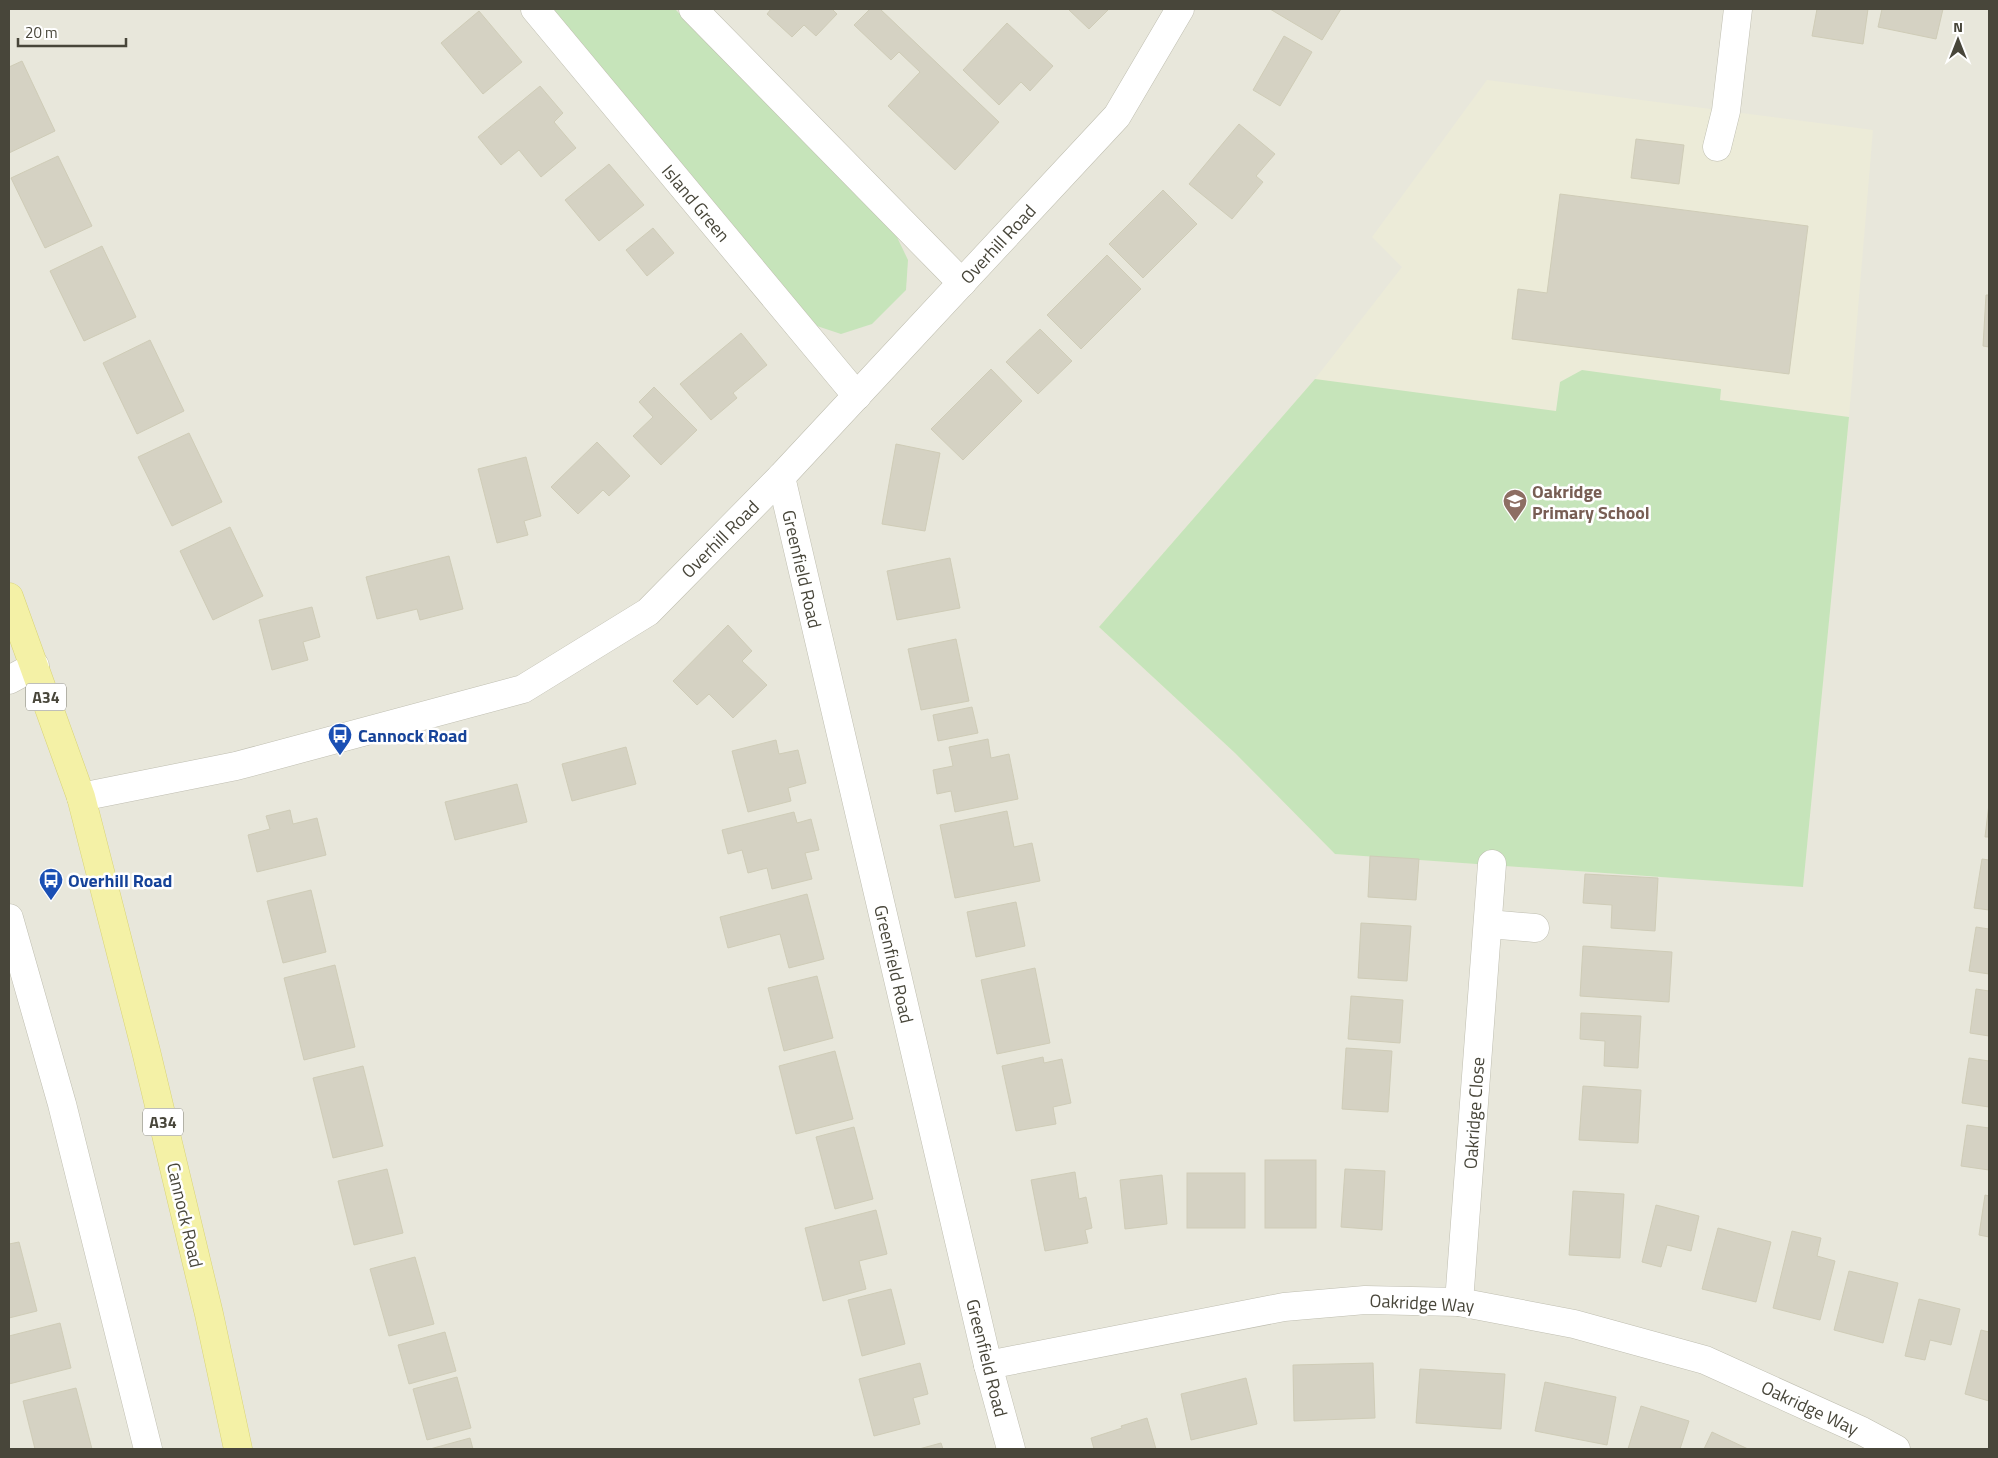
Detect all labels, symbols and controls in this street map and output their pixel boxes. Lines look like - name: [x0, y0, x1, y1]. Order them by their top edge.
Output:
- scale bar: [18, 15, 125, 47]
- north arrow: [1933, 15, 1983, 65]
- text: N: [1953, 16, 1963, 37]
- text: 20 m: [25, 21, 58, 44]
- street label: Island Green: [655, 158, 737, 248]
- street label: Overhill Road: [954, 198, 1042, 290]
- place label: Oakridge Primary School: [1532, 478, 1650, 526]
- school or university icon: Oakridge Primary School: [1502, 488, 1528, 522]
- street label: Overhill Road: [675, 494, 765, 584]
- street label: Greenfield Road: [775, 507, 829, 631]
- road number: A34: [26, 684, 66, 710]
- bus stop icon: Cannock Road: [327, 722, 353, 756]
- place label: Cannock Road: [358, 722, 467, 749]
- bus stop icon: Overhill Road: [38, 867, 64, 901]
- place label: Overhill Road: [68, 867, 172, 894]
- street label: Greenfield Road: [867, 902, 921, 1026]
- street label: Oakridge Close: [1457, 1056, 1491, 1170]
- road number: A34: [143, 1108, 183, 1136]
- street label: Cannock Road: [160, 1160, 210, 1270]
- street label: Oakridge Way: [1369, 1287, 1475, 1319]
- street label: Greenfield Road: [959, 1296, 1015, 1420]
- street label: Oakridge Way: [1757, 1374, 1863, 1443]

